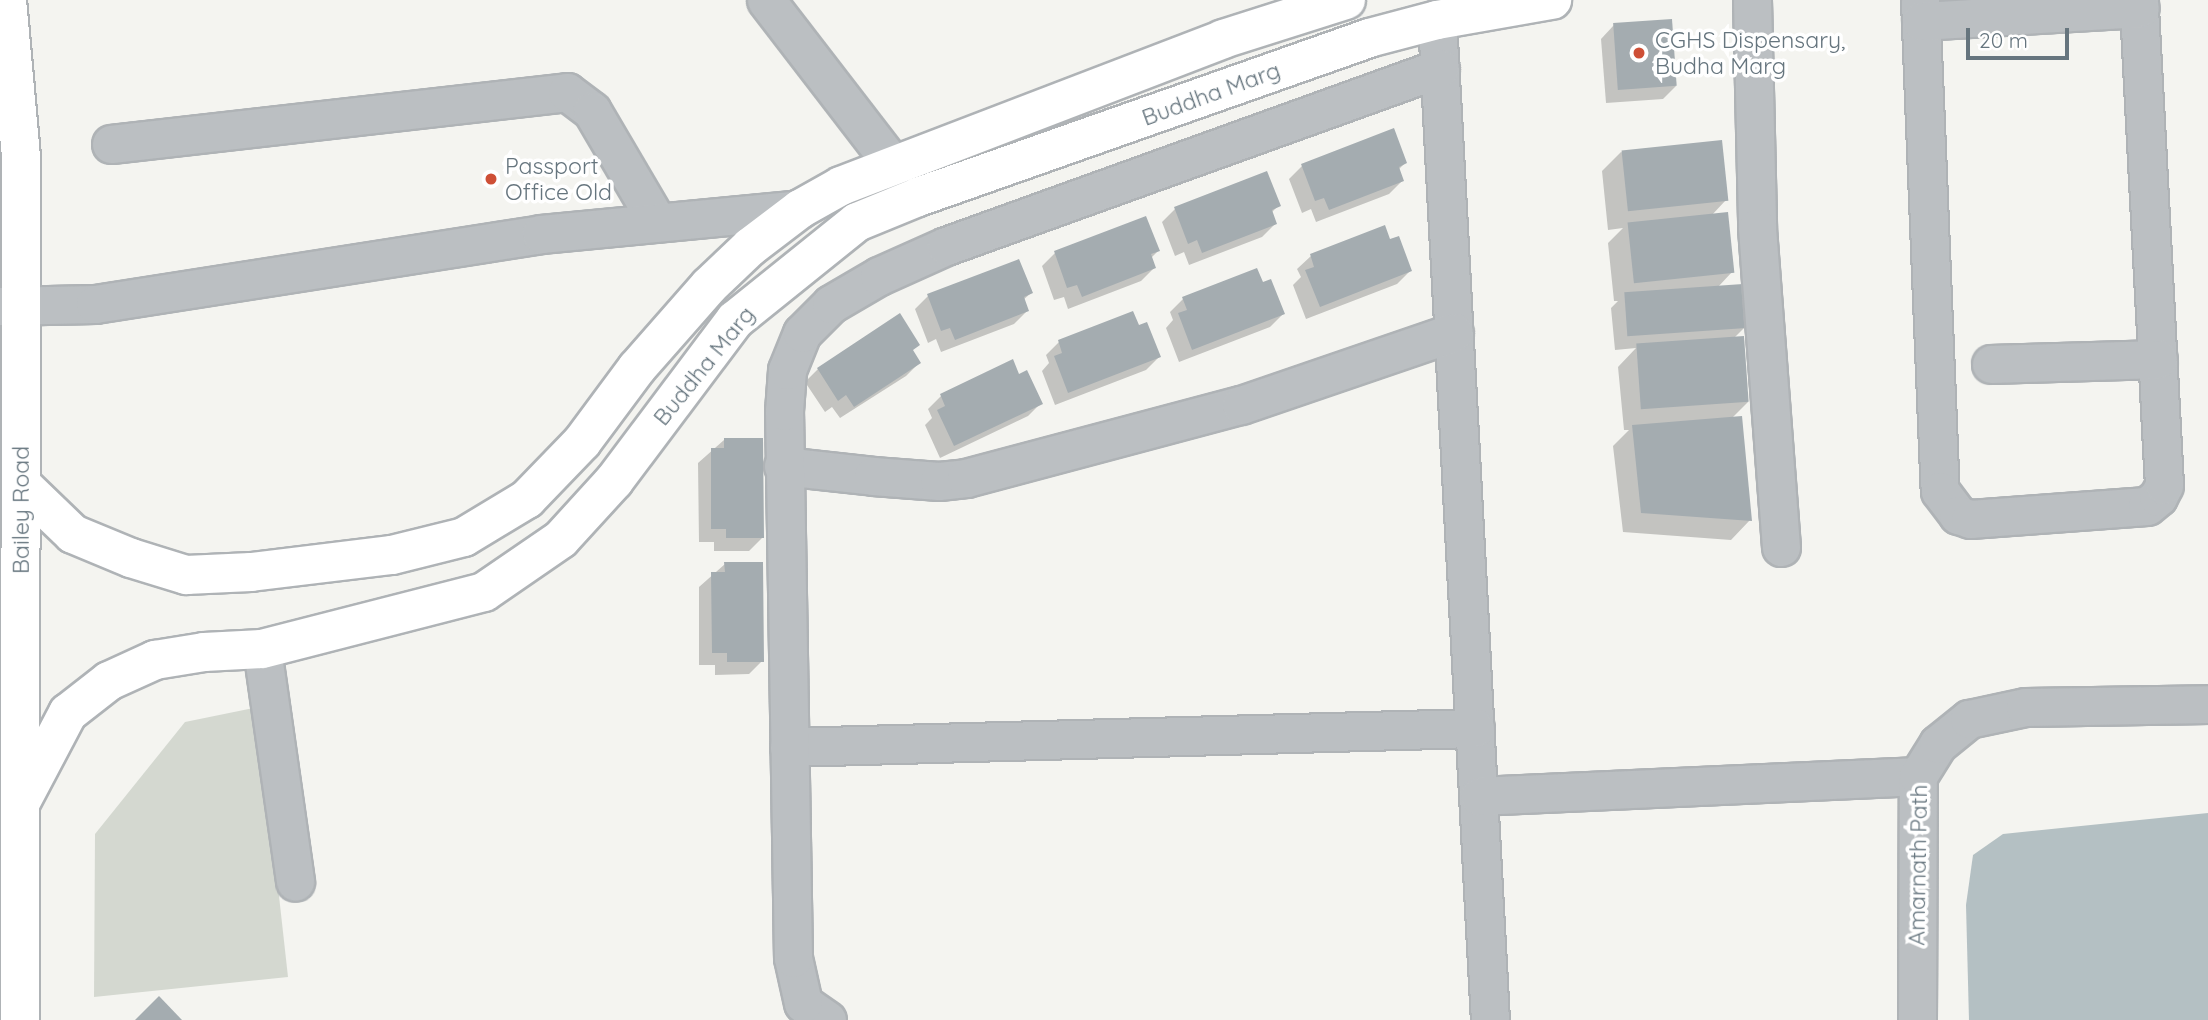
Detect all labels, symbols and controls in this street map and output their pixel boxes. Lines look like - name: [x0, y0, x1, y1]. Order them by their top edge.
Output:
- scale bar: [1970, 14, 2073, 58]
- place label: CGHS Dispensary, Budha Marg: [1655, 26, 1846, 80]
- text: 20 m: [1979, 27, 2028, 53]
- marker: CGHS Dispensary, Budha Marg: [1629, 43, 1649, 63]
- street label: Buddha Marg: [1138, 56, 1284, 132]
- place label: Passport Office Old: [505, 152, 612, 206]
- marker: Passport Office Old: [483, 171, 499, 187]
- street label: Buddha Marg: [648, 301, 760, 431]
- street label: Bailey Road: [7, 446, 35, 574]
- street label: Amarnath Path: [1903, 784, 1933, 946]

